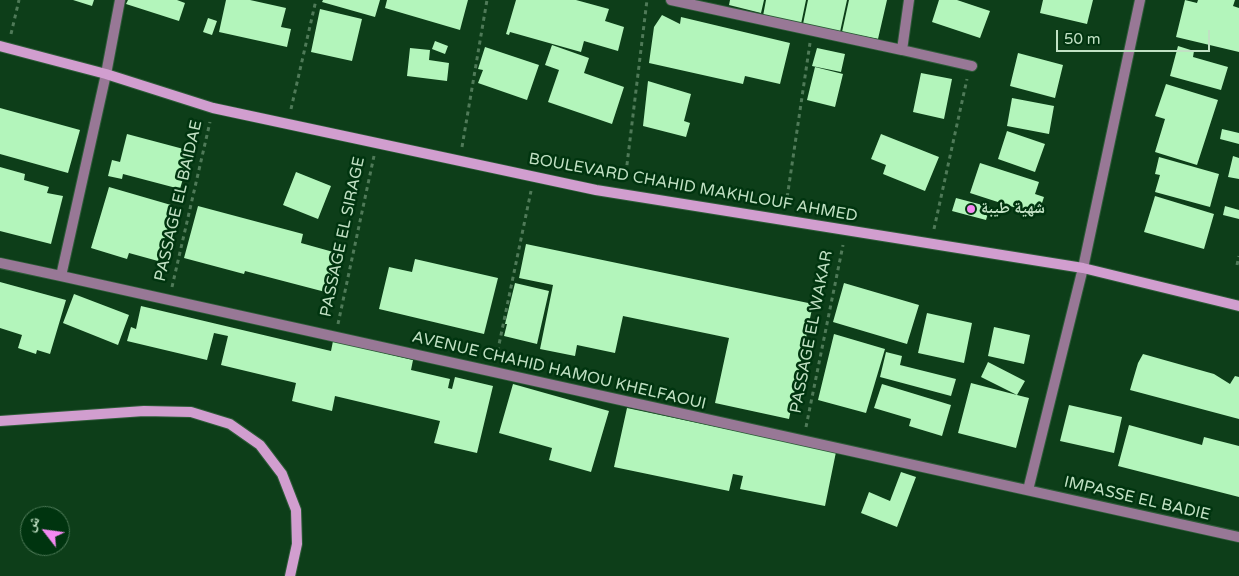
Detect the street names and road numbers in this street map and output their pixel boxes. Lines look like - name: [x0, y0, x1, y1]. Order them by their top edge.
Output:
- street label: PASSAGE EL BAIDAE: [151, 118, 207, 284]
- street label: BOULEVARD CHAHID MAKHLOUF AHMED: [527, 150, 859, 226]
- street label: PASSAGE EL SIRAGE: [317, 155, 369, 319]
- street label: PASSAGE EL WAKAR: [787, 249, 837, 415]
- street label: AVENUE CHAHID HAMOU KHELFAOUI: [410, 328, 708, 414]
- street label: IMPASSE EL BADIE: [1062, 473, 1212, 525]

